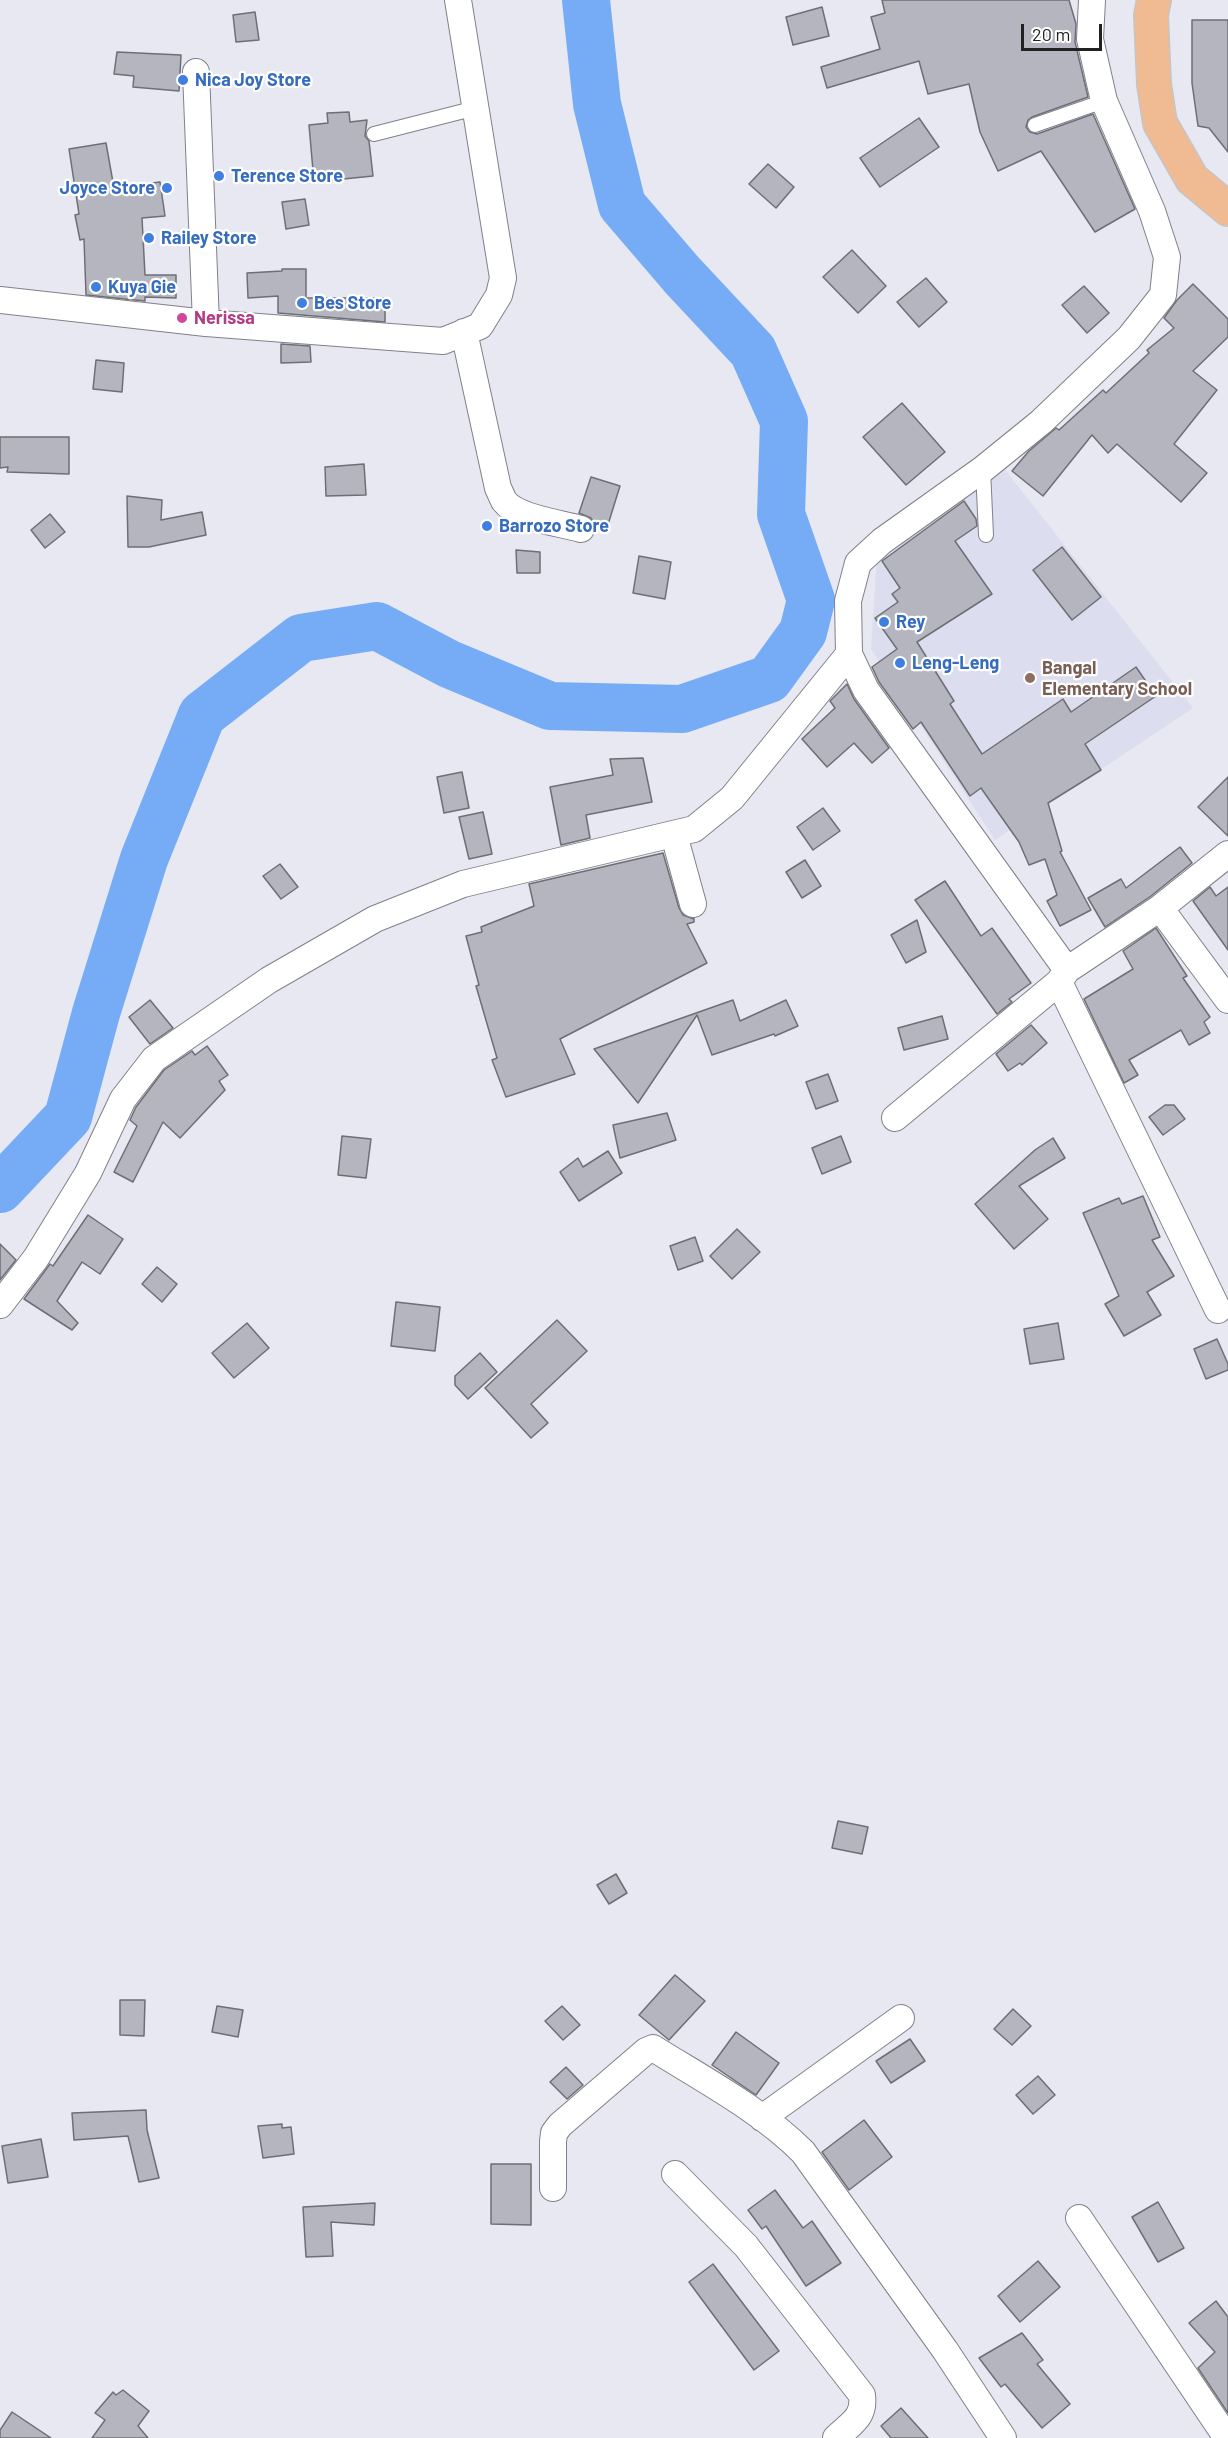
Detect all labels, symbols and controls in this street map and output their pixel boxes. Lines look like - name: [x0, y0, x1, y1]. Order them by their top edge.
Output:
- scale bar: [1024, 12, 1105, 50]
- text: 20 m: [1032, 23, 1070, 45]
- place label: Nica Joy Store: [195, 69, 311, 91]
- marker: Nica Joy Store: [176, 73, 190, 87]
- place label: Terence Store: [231, 165, 343, 187]
- marker: Terence Store: [212, 169, 226, 183]
- place label: Joyce Store: [60, 177, 155, 199]
- marker: Joyce Store: [160, 181, 174, 195]
- place label: Railey Store: [161, 227, 256, 249]
- marker: Railey Store: [142, 231, 156, 245]
- place label: Kuya Gie: [108, 276, 176, 298]
- marker: Kuya Gie: [89, 280, 103, 294]
- place label: Bes Store: [314, 292, 391, 314]
- marker: Bes Store: [295, 296, 309, 310]
- place label: Nerissa: [194, 307, 255, 329]
- marker: Nerissa: [175, 311, 189, 325]
- place label: Barrozo Store: [499, 515, 609, 537]
- marker: Barrozo Store: [480, 519, 494, 533]
- place label: Rey: [896, 611, 925, 633]
- marker: Rey: [877, 615, 891, 629]
- place label: Leng-Leng: [912, 652, 999, 674]
- marker: Leng-Leng: [893, 656, 907, 670]
- place label: Bangal Elementary School: [1042, 657, 1192, 700]
- marker: Bangal Elementary School: [1023, 671, 1037, 685]

